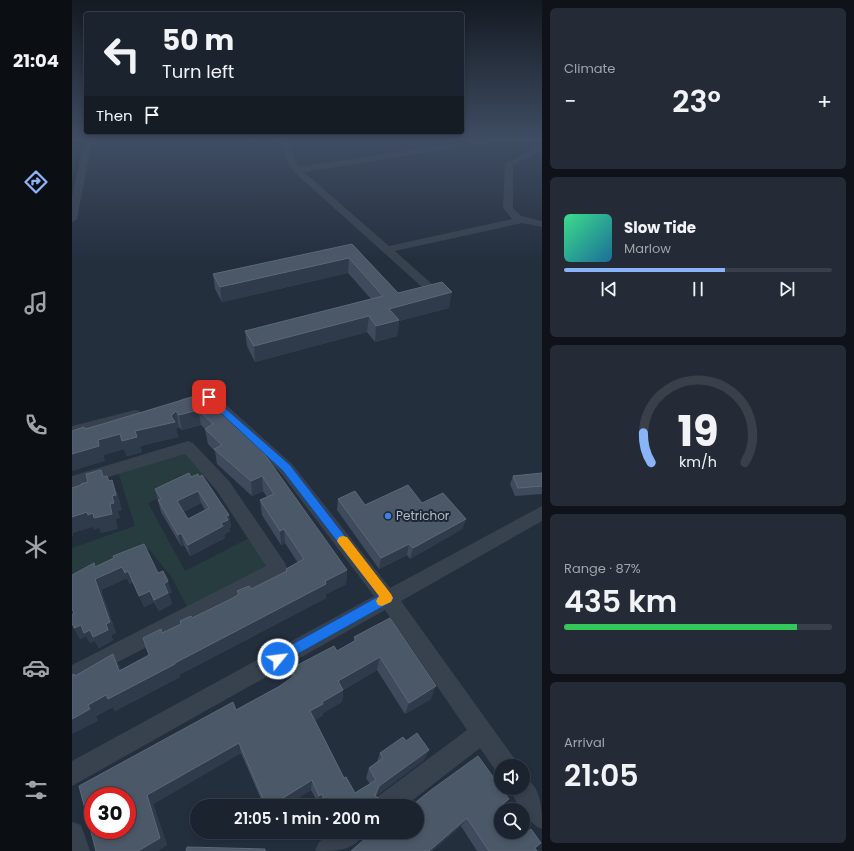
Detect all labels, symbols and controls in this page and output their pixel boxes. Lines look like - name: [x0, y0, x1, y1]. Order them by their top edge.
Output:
- text: 50 m: [162, 21, 234, 60]
- icon: left: [96, 28, 148, 80]
- text: 21:04: [13, 48, 59, 73]
- text: Turn left: [162, 59, 234, 84]
- text: Climate: [564, 59, 615, 78]
- text: 23°: [672, 80, 721, 123]
- text: −: [564, 86, 576, 117]
- text: +: [817, 86, 832, 117]
- icon: arrive: [141, 104, 163, 126]
- text: Then: [96, 105, 133, 126]
- icon: directions: [22, 168, 50, 196]
- text: Slow Tide: [624, 217, 696, 238]
- text: Marlow: [624, 239, 671, 258]
- icon: previous: [598, 278, 620, 300]
- icon: pause: [687, 278, 709, 300]
- icon: next: [776, 278, 798, 300]
- icon: music: [22, 289, 50, 317]
- pin: [192, 380, 226, 414]
- icon: arrive: [198, 386, 220, 408]
- text: 19: [677, 402, 719, 461]
- icon: phone: [22, 411, 50, 439]
- text: km/h: [679, 452, 717, 472]
- place label: Petrichor: [396, 507, 450, 524]
- marker: Petrichor: [383, 511, 393, 521]
- icon: climate: [22, 533, 50, 561]
- text: Range · 87%: [564, 559, 641, 578]
- text: 435 km: [564, 580, 677, 623]
- position arrow: [257, 638, 299, 680]
- icon: car: [22, 654, 50, 682]
- text: Arrival: [564, 733, 605, 752]
- text: 21:05: [564, 754, 639, 797]
- map controls: [494, 759, 530, 839]
- button: sound: [494, 759, 530, 795]
- icon: filters: [22, 776, 50, 804]
- speed limit sign: 30: [84, 787, 136, 839]
- button: search: [494, 803, 530, 839]
- text: 21:05 · 1 min · 200 m: [234, 808, 380, 829]

